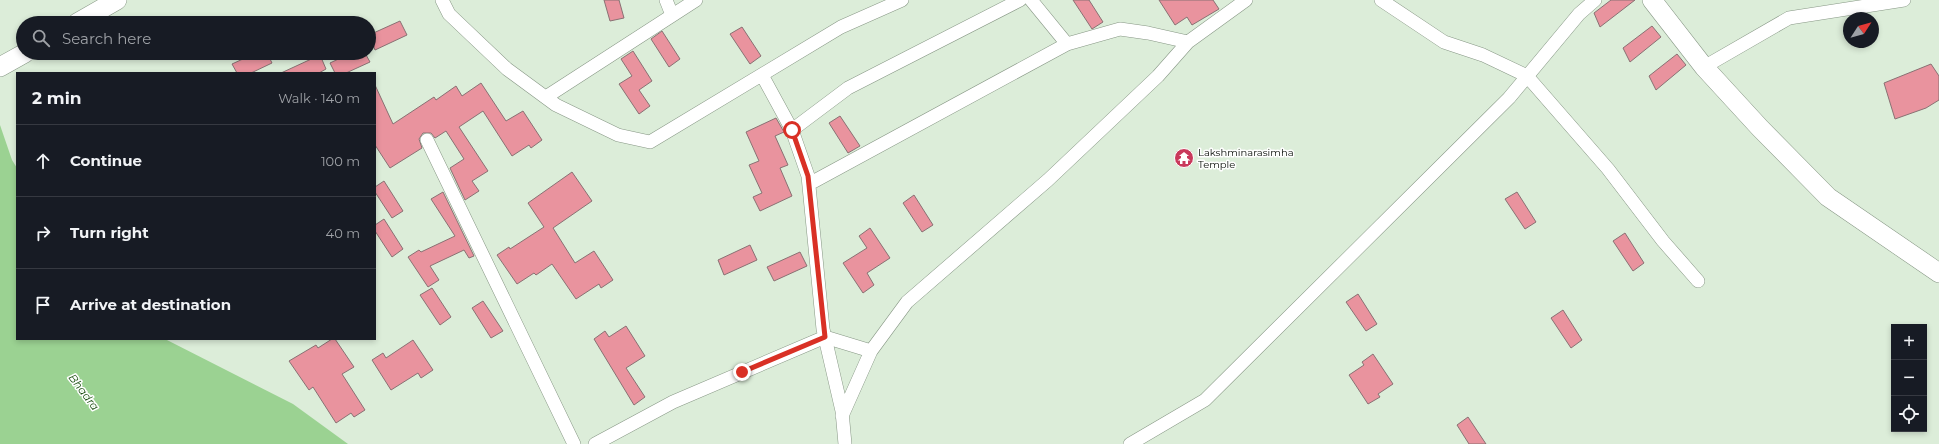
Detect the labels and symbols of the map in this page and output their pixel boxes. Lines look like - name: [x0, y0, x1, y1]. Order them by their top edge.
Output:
- north arrow: [1843, 12, 1879, 48]
- route start: [783, 121, 801, 139]
- place label: Lakshminarasimha Temple: [1198, 146, 1294, 171]
- temple icon: Lakshminarasimha Temple: [1173, 147, 1195, 169]
- route end: [733, 363, 751, 381]
- water label: Bhadra: [66, 371, 102, 413]

